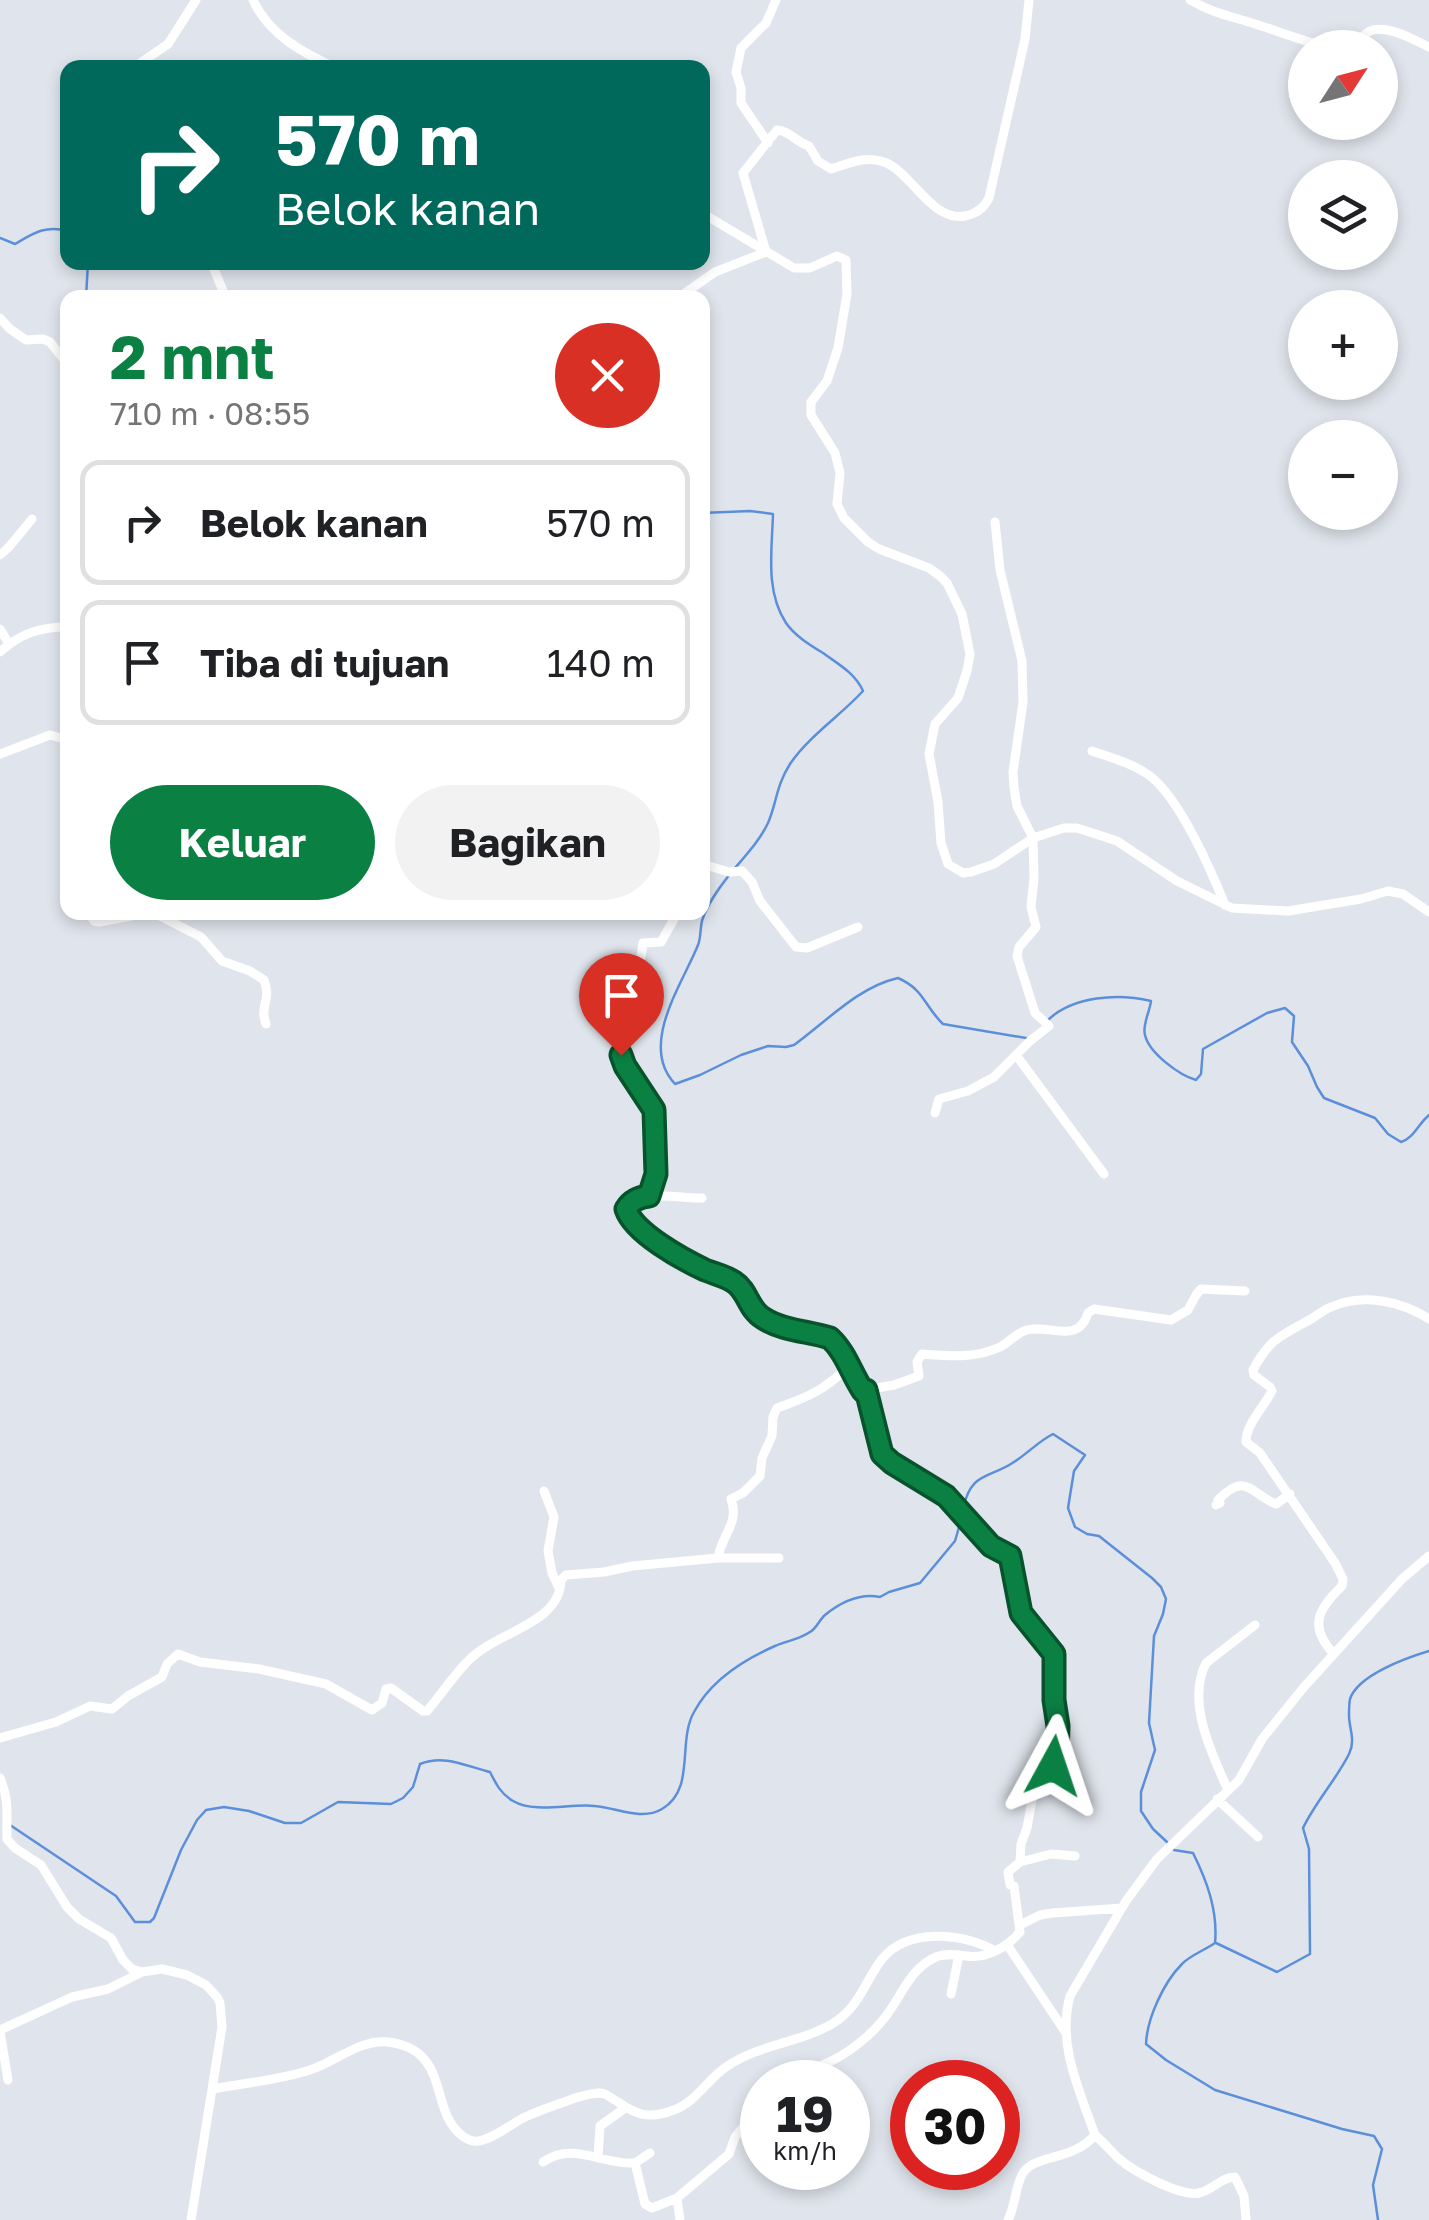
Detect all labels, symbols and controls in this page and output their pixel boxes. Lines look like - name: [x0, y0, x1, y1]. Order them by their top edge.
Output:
- north arrow: [1288, 30, 1398, 140]
- map controls: [1288, 30, 1398, 530]
- text: 570 m: [275, 96, 480, 180]
- icon: right: [110, 100, 240, 230]
- button: layers: [1288, 160, 1398, 270]
- text: Belok kanan: [275, 181, 540, 235]
- button: +: [1288, 290, 1398, 400]
- text: 2 mnt: [110, 320, 274, 392]
- button: close: [555, 323, 660, 428]
- text: 710 m · 08:55: [110, 394, 310, 432]
- button: −: [1288, 420, 1398, 530]
- icon: right: [115, 495, 170, 550]
- text: Belok kanan: [200, 500, 428, 545]
- text: 570 m: [546, 500, 655, 545]
- icon: arrive: [115, 635, 170, 690]
- text: Tiba di tujuan: [200, 640, 449, 685]
- text: 140 m: [547, 640, 655, 685]
- button: Keluar: [110, 785, 375, 900]
- button: Bagikan: [395, 785, 660, 900]
- pin: [579, 953, 664, 1056]
- icon: arrive: [594, 968, 649, 1023]
- position arrow: [1001, 1714, 1105, 1818]
- speed limit sign: 30: [890, 2060, 1020, 2190]
- text: 19: [776, 2083, 834, 2143]
- text: km/h: [773, 2135, 837, 2166]

